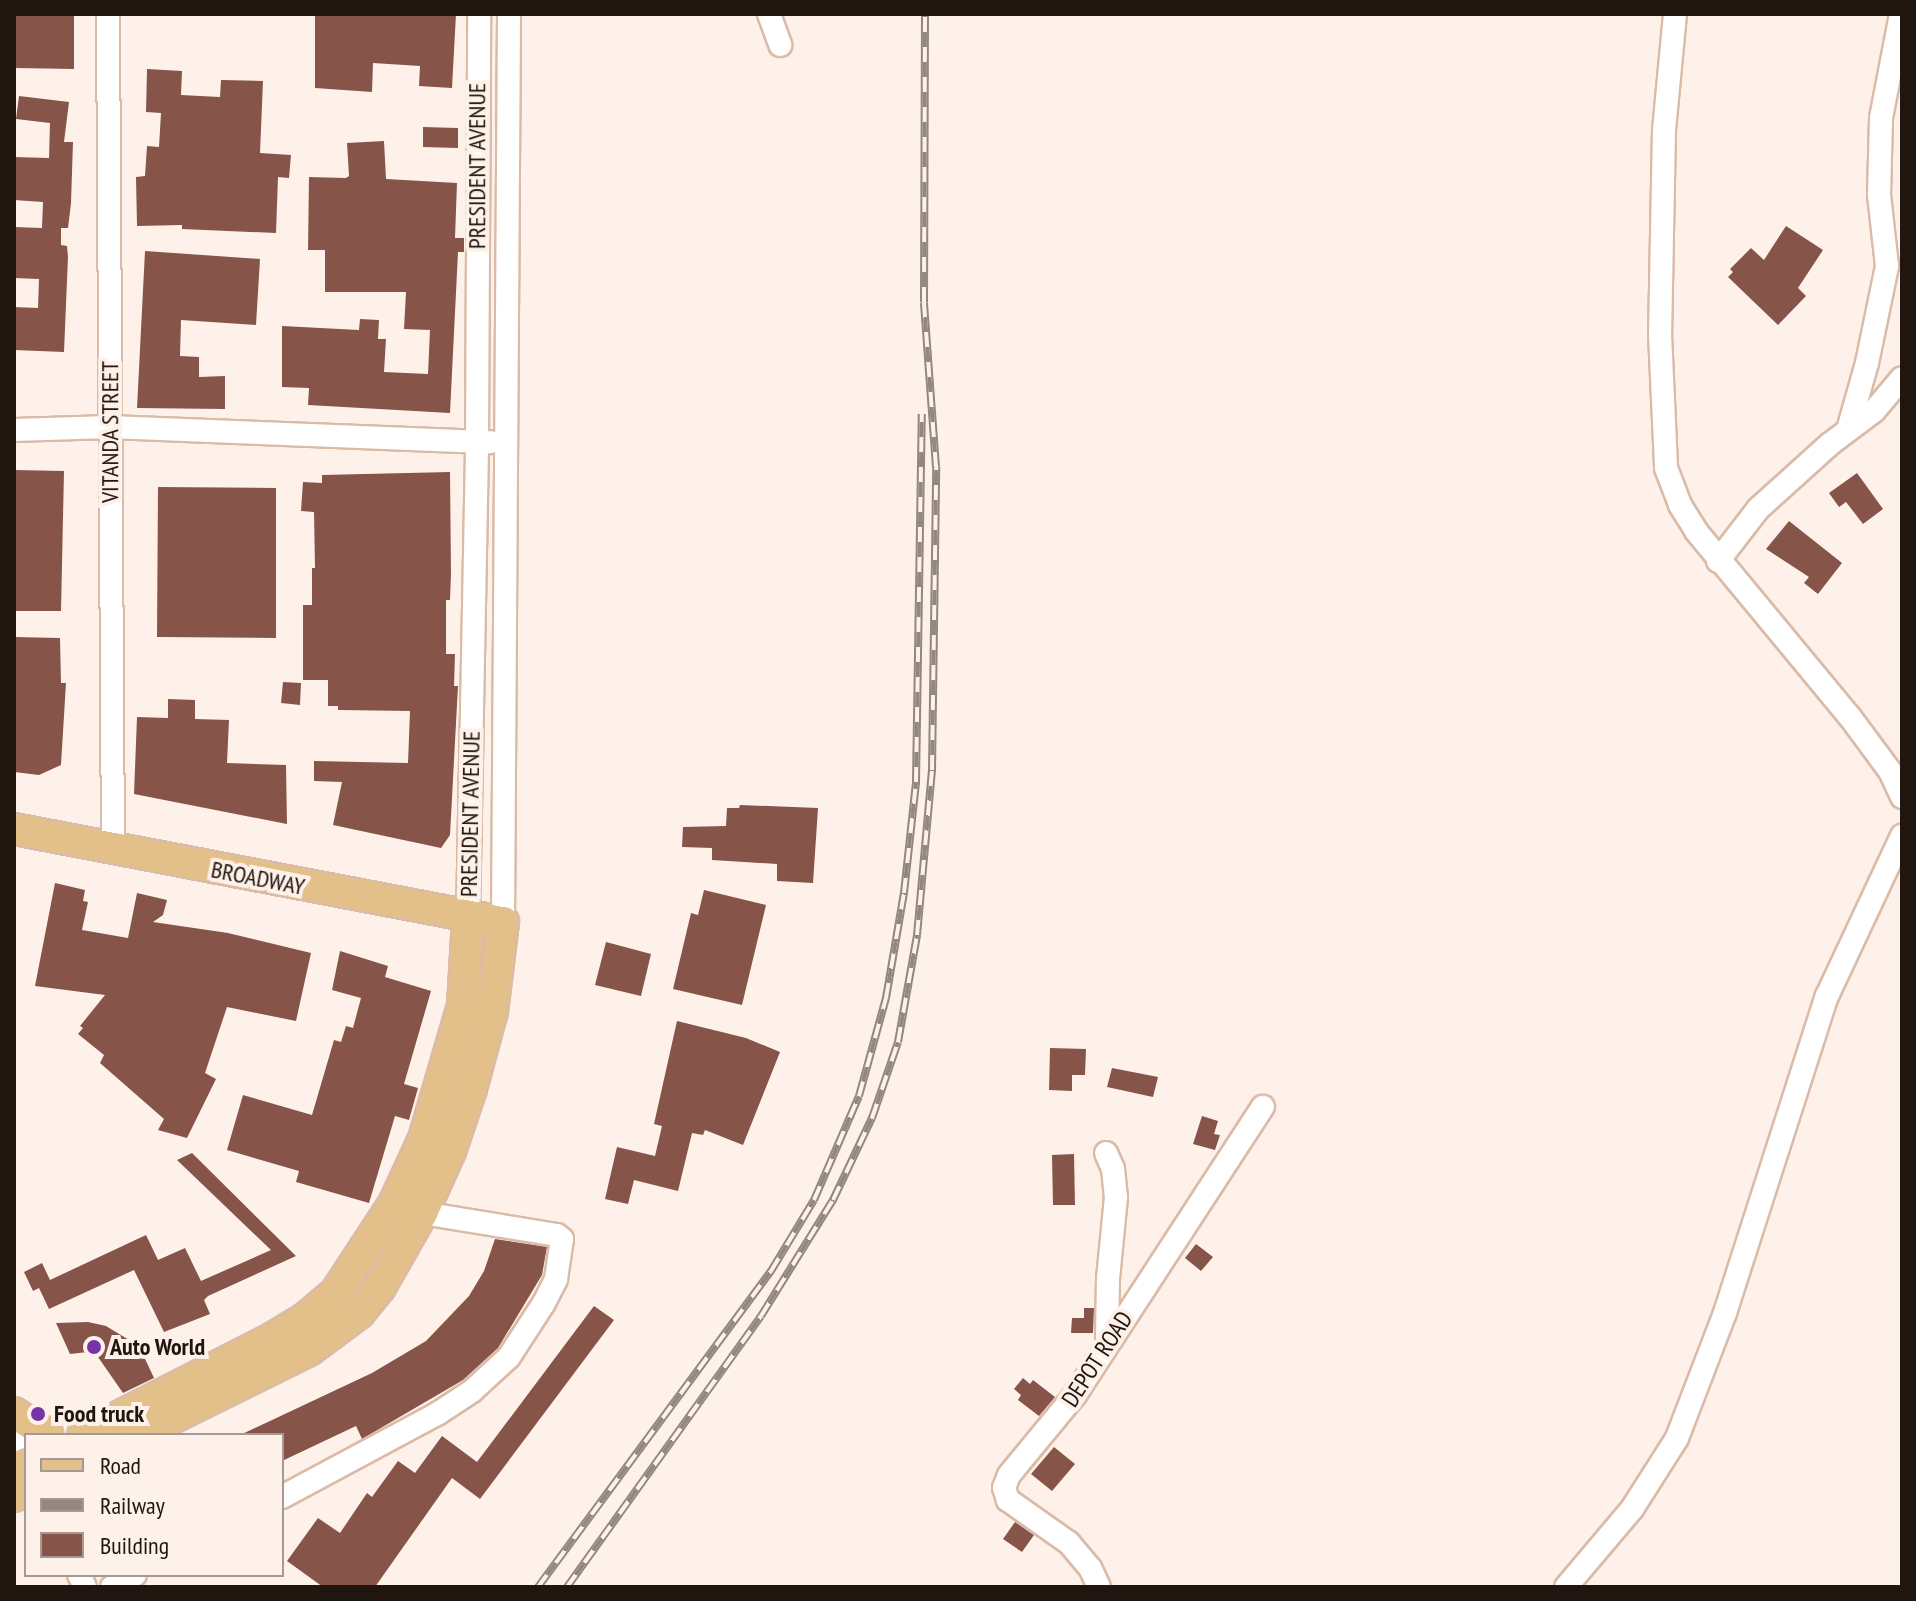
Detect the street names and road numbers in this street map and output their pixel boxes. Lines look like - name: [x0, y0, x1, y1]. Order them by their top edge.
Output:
- street label: PRESIDENT AVENUE: [463, 82, 491, 250]
- street label: VITANDA STREET: [96, 361, 124, 503]
- street label: PRESIDENT AVENUE: [454, 730, 486, 898]
- street label: BROADWAY: [209, 855, 307, 901]
- street label: DEPOT ROAD: [1055, 1305, 1139, 1413]

